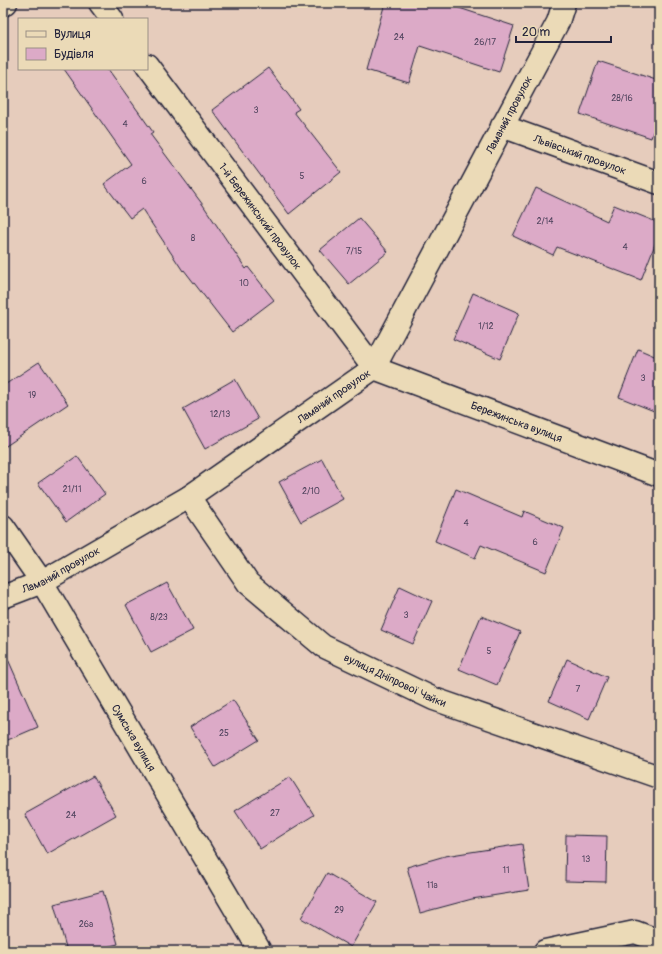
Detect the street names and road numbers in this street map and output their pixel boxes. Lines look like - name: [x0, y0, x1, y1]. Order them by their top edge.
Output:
- street label: Ламаний провулок: [482, 73, 535, 157]
- street label: Львівський провулок: [531, 131, 628, 177]
- street label: 1-й Бережинський провулок: [216, 160, 305, 272]
- street label: Ламаний провулок: [294, 366, 373, 427]
- street label: Бережинська вулиця: [469, 398, 564, 445]
- street label: Ламаний провулок: [19, 543, 102, 596]
- street label: вулиця Дніпрової Чайки: [342, 651, 448, 709]
- street label: Сумська вулиця: [109, 702, 159, 773]

